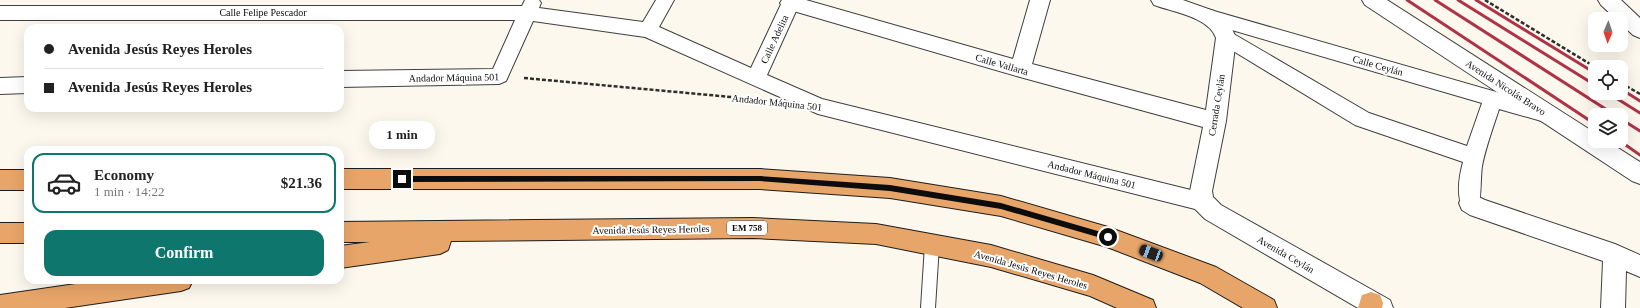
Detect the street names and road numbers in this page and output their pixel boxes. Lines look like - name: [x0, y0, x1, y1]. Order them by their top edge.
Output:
- street label: Calle Felipe Pescador: [219, 7, 307, 18]
- street label: Calle Adelita: [758, 13, 791, 65]
- street label: Calle Vallarta: [974, 52, 1030, 77]
- street label: Calle Ceylán: [1351, 53, 1404, 78]
- street label: Avenida Nicolás Bravo: [1464, 57, 1548, 117]
- street label: Andador Máquina 501: [409, 71, 499, 84]
- street label: Cerrada Ceylán: [1206, 73, 1227, 137]
- street label: Andador Máquina 501: [731, 92, 823, 113]
- street label: Andador Máquina 501: [1047, 158, 1137, 191]
- road number: EM 758: [727, 221, 767, 235]
- street label: Avenida Jesús Reyes Heroles: [592, 223, 710, 236]
- street label: Avenida Ceylán: [1255, 234, 1316, 275]
- street label: Avenida Jesús Reyes Heroles: [973, 248, 1089, 291]

